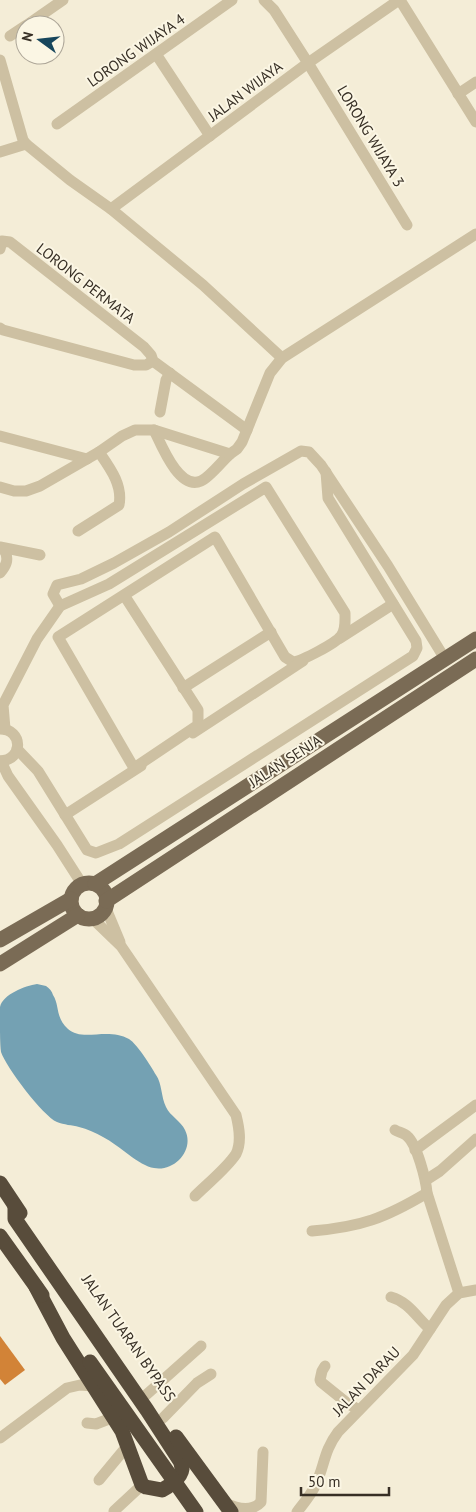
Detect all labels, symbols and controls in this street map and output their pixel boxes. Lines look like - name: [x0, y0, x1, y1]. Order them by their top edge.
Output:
- street label: LORONG WIJAYA 4: [83, 9, 189, 91]
- north arrow: [15, 15, 65, 65]
- text: N: [18, 30, 37, 43]
- street label: JALAN WIJAYA: [203, 57, 286, 126]
- street label: LORONG WIJAYA 3: [333, 82, 409, 190]
- street label: LORONG PERMATA: [33, 239, 139, 328]
- street label: JALAN SENJA: [244, 730, 325, 792]
- street label: JALAN TUARAN BYPASS: [77, 1270, 180, 1405]
- street label: JALAN DARAU: [327, 1342, 404, 1420]
- scale bar: [301, 1464, 388, 1496]
- text: 50 m: [308, 1472, 341, 1491]

